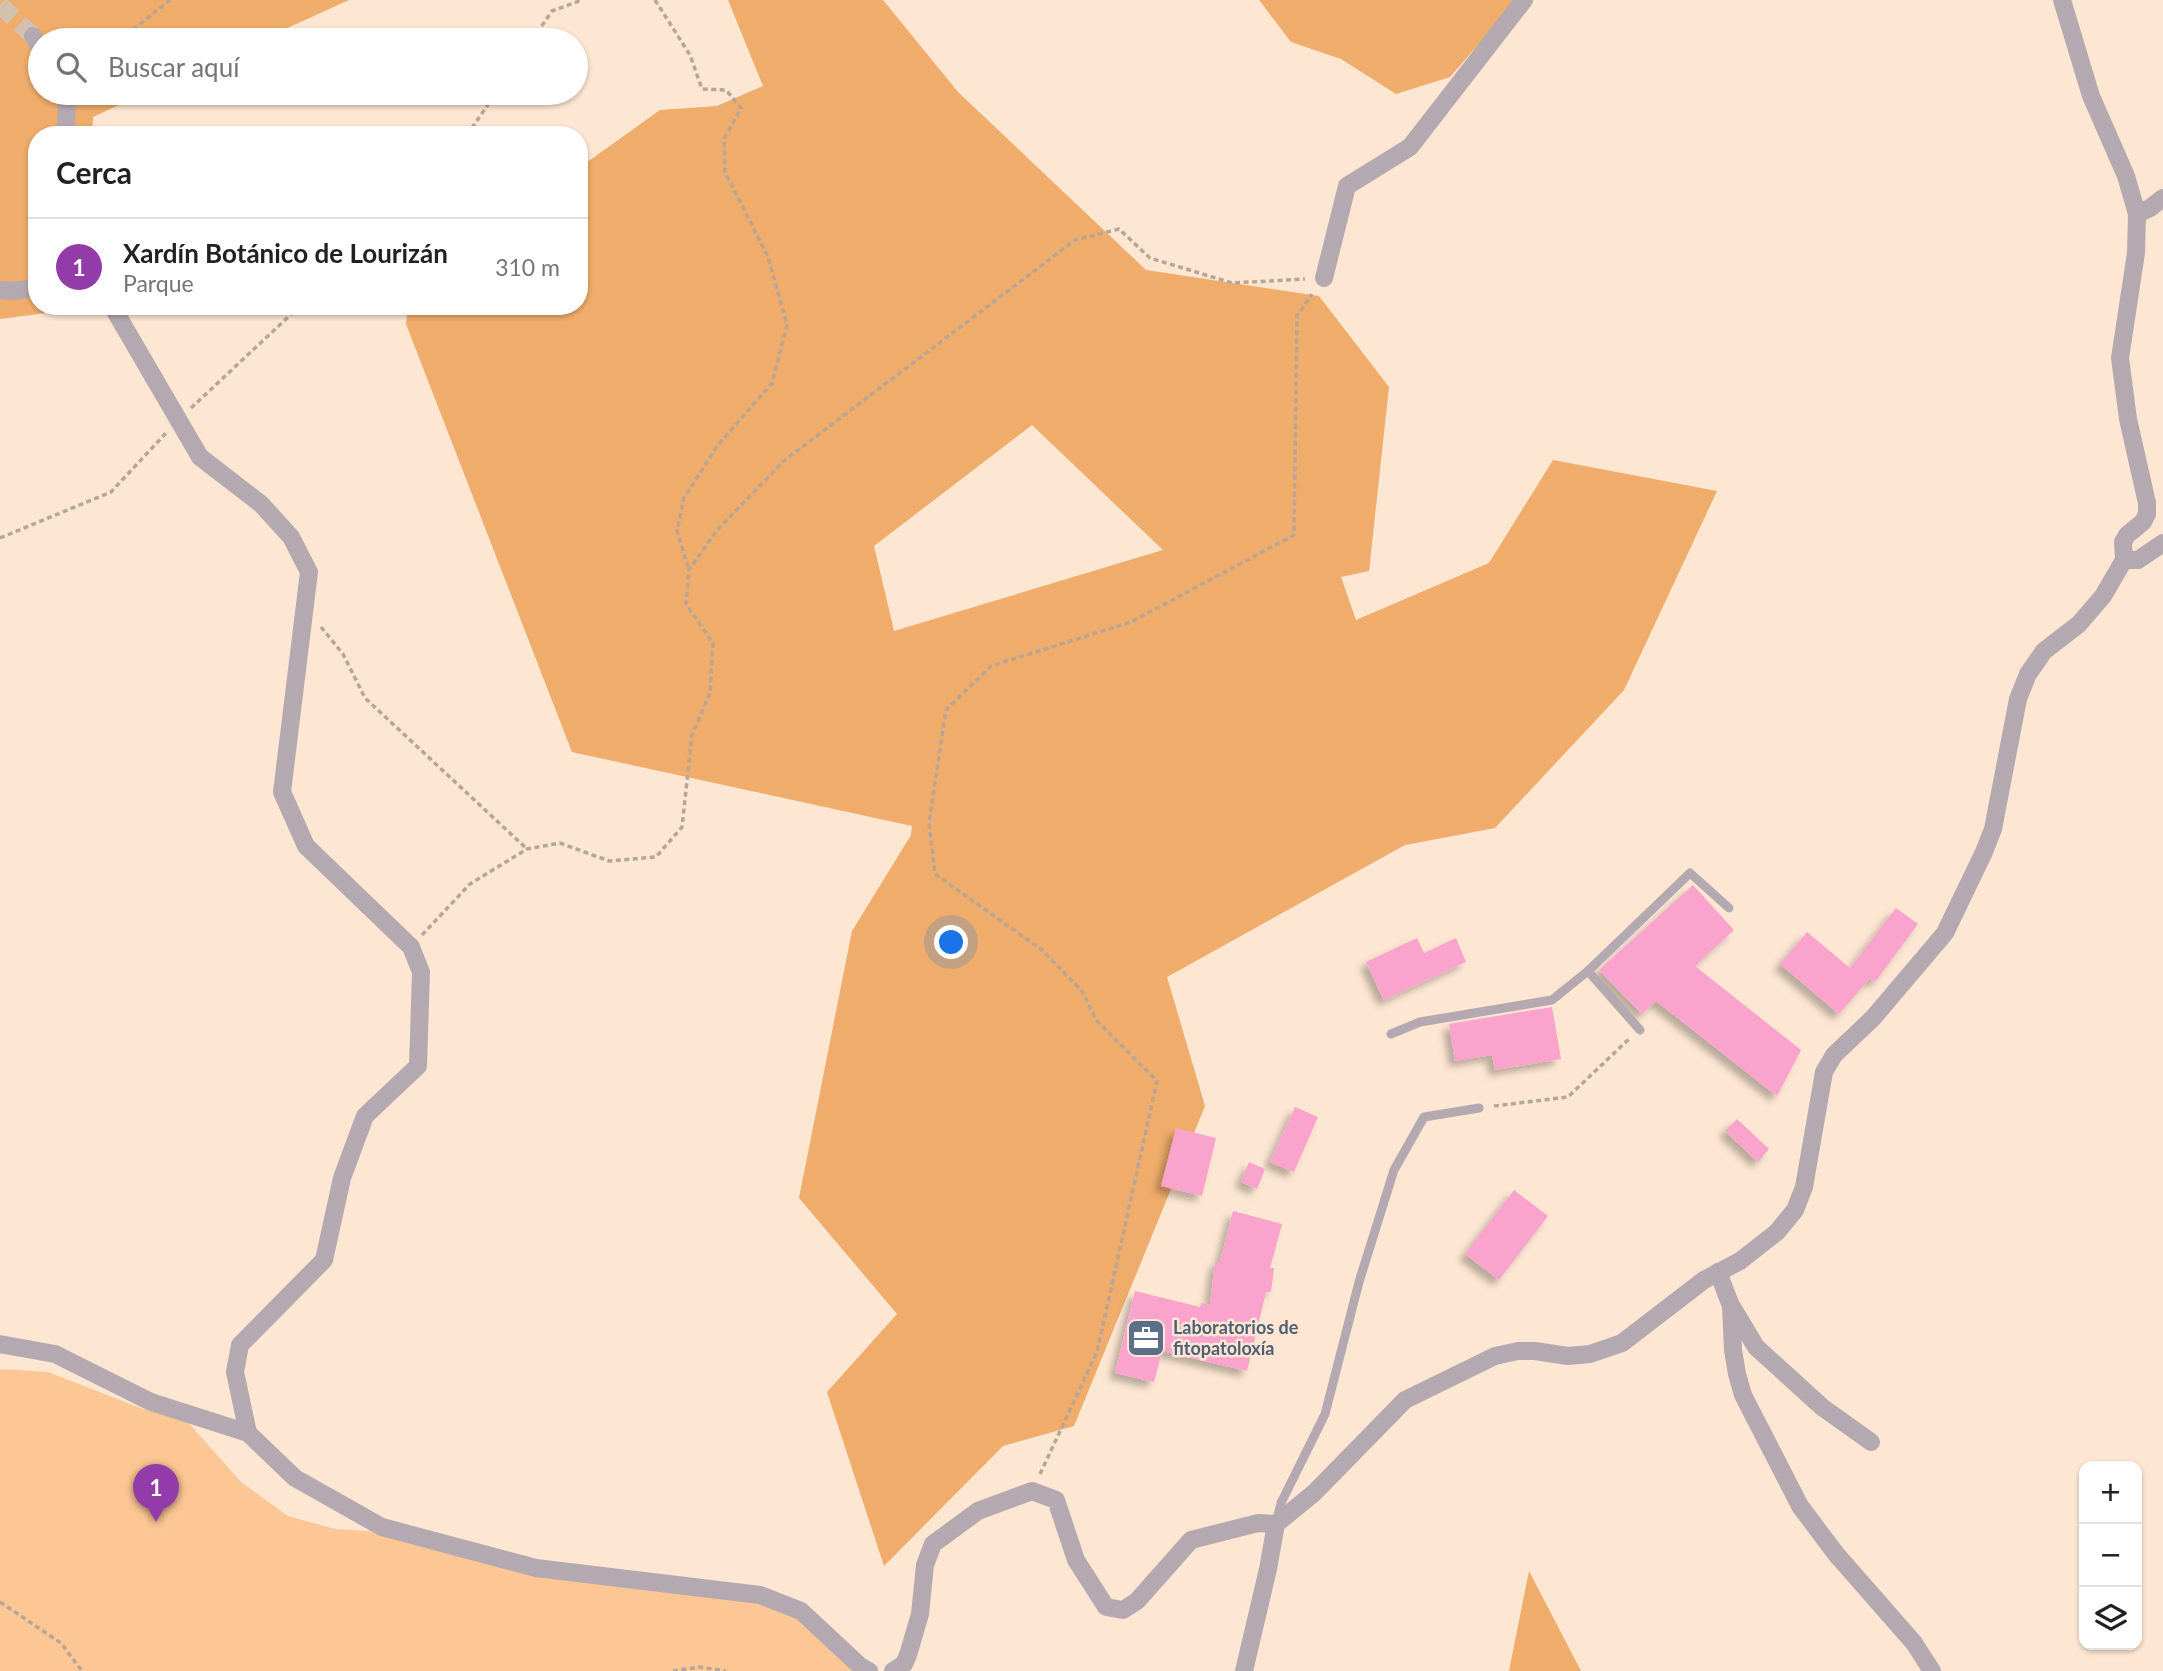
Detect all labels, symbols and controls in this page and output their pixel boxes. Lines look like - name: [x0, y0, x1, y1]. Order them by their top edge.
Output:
- search box: [28, 28, 588, 105]
- icon: search: [52, 48, 90, 86]
- text: Buscar aquí: [108, 51, 239, 83]
- text: Cerca: [56, 154, 132, 190]
- text: Xardín Botánico de Lourizán: [123, 237, 448, 269]
- text: 1: [72, 253, 86, 281]
- text: 310 m: [495, 253, 560, 281]
- text: Parque: [123, 269, 194, 297]
- your location: [934, 925, 968, 959]
- place label: Laboratorios de fitopatoloxía: [1173, 1316, 1299, 1359]
- office icon: Laboratorios de fitopatoloxía: [1125, 1317, 1167, 1359]
- map controls: [2079, 1461, 2142, 1650]
- button: +: [2079, 1461, 2142, 1524]
- pin: 1: [133, 1464, 179, 1522]
- button: −: [2079, 1524, 2142, 1587]
- button: layers: [2079, 1587, 2142, 1650]

